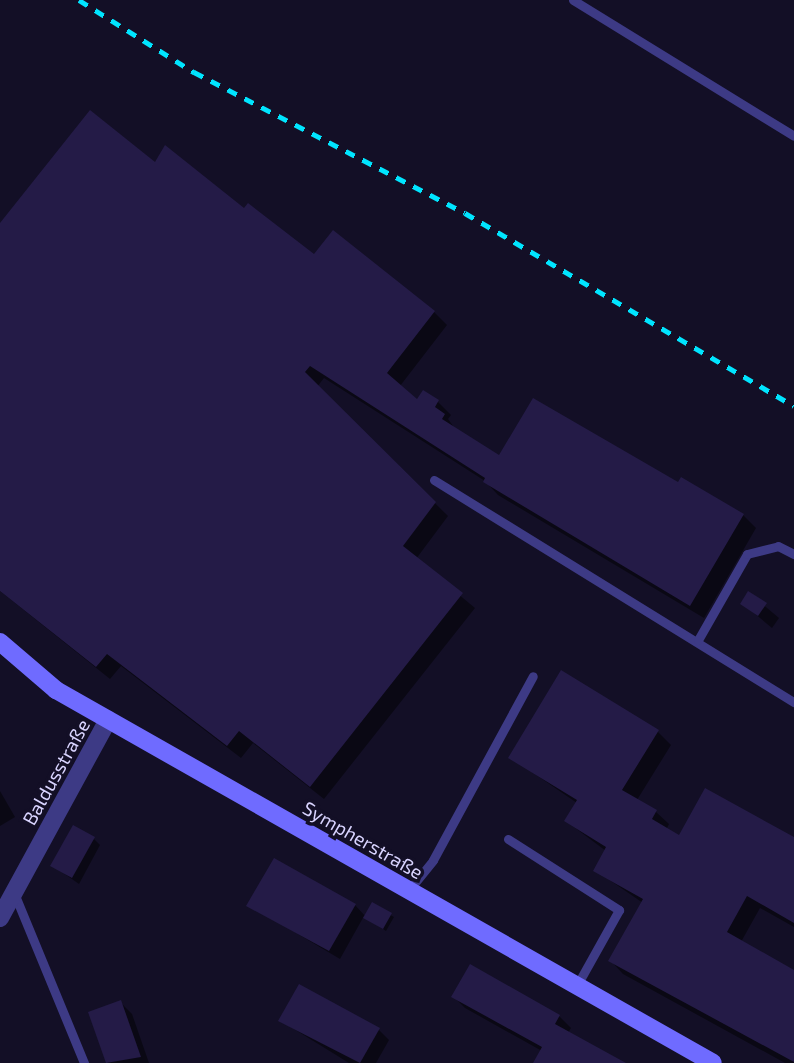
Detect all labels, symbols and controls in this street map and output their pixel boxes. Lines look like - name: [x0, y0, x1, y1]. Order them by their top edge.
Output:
- street label: Baldusstraße: [18, 715, 94, 829]
- street label: Sympherstraße: [299, 796, 427, 884]

